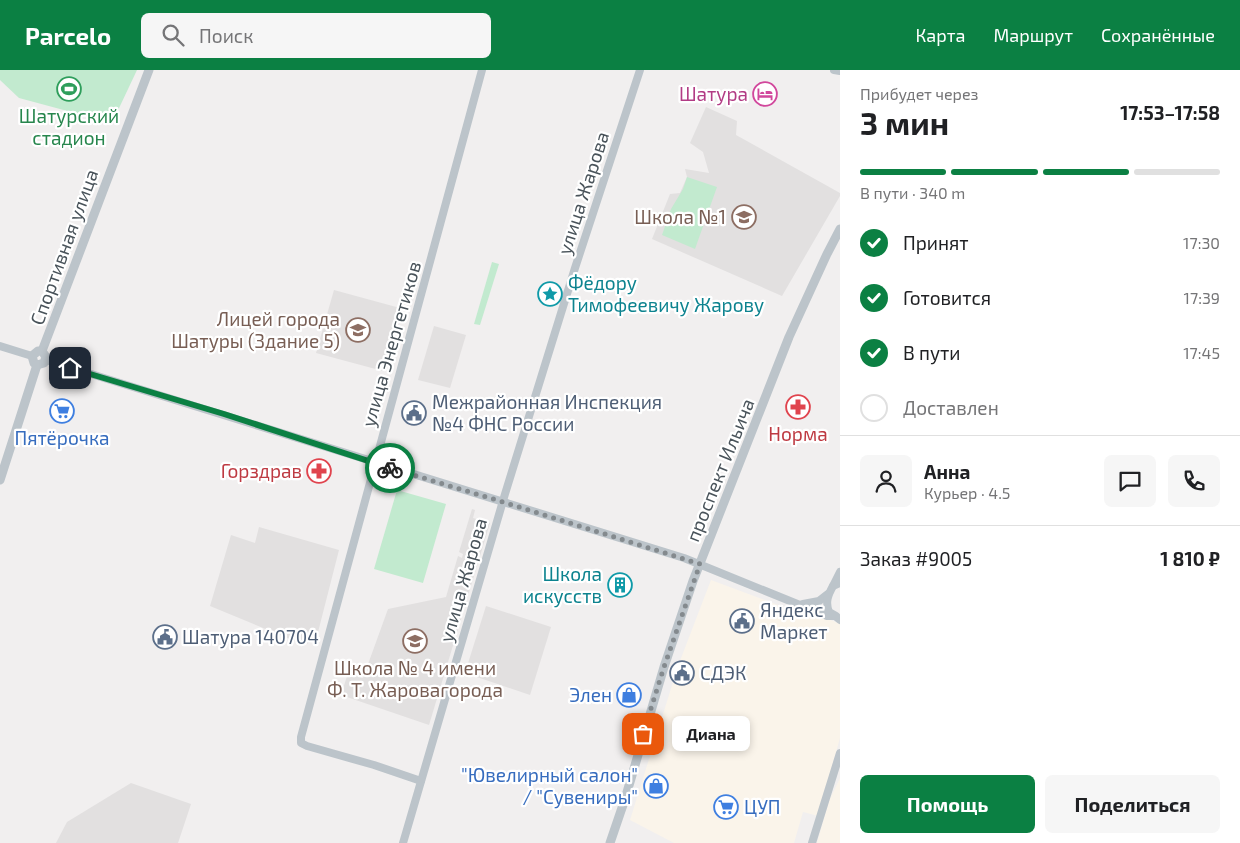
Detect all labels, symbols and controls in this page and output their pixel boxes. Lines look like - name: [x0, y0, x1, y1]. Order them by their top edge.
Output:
- search box: [141, 13, 491, 58]
- text: Parcelo: [25, 21, 111, 50]
- icon: search: [159, 21, 187, 49]
- text: Поиск: [199, 24, 253, 47]
- text: Карта: [915, 24, 965, 46]
- text: Маршрут: [993, 24, 1073, 46]
- text: Сохранённые: [1101, 24, 1215, 46]
- sports icon: Шатурский стадион: [56, 76, 82, 102]
- hotel icon: Шатура: [752, 81, 778, 107]
- place label: Шатура: [679, 82, 748, 106]
- text: Прибудет через: [860, 84, 978, 103]
- text: 17:53–17:58: [1120, 101, 1220, 124]
- text: 3 мин: [860, 103, 949, 141]
- place label: Шатурский стадион: [19, 104, 119, 149]
- street label: улица Жарова: [552, 128, 614, 258]
- street label: Спортивная улица: [25, 166, 103, 328]
- text: В пути · 340 m: [860, 183, 965, 202]
- school or university icon: Школа №1: [731, 204, 757, 230]
- place label: Школа №1: [634, 205, 726, 228]
- icon: check: [860, 229, 888, 257]
- text: Принят: [903, 231, 969, 254]
- text: 17:30: [1183, 233, 1220, 252]
- street label: улица Энергетиков: [356, 258, 426, 430]
- place label: Фёдору Тимофеевичу Жарову: [568, 271, 764, 317]
- place icon: Фёдору Тимофеевичу Жарову: [537, 281, 563, 307]
- icon: check: [860, 284, 888, 312]
- text: Готовится: [903, 286, 991, 309]
- text: 17:39: [1184, 288, 1220, 307]
- place label: Лицей города Шатуры (Здание 5): [171, 307, 340, 353]
- school or university icon: Лицей города Шатуры (Здание 5): [345, 317, 371, 343]
- icon: check: [860, 339, 888, 367]
- text: В пути: [903, 341, 961, 364]
- text: 17:45: [1183, 343, 1220, 362]
- pin: [49, 347, 91, 389]
- icon: home: [56, 354, 84, 382]
- place label: Межрайонная Инспекция №4 ФНС России: [432, 390, 662, 435]
- pharmacy icon: Норма: [785, 394, 811, 420]
- street label: проспект Ильича: [680, 395, 759, 545]
- text: Доставлен: [903, 396, 999, 419]
- supermarket icon: Пятёрочка: [49, 398, 75, 424]
- public building icon: Межрайонная Инспекция №4 ФНС России: [401, 400, 427, 426]
- place label: Норма: [768, 422, 828, 445]
- place label: Пятёрочка: [14, 426, 110, 449]
- courier: [365, 443, 415, 493]
- icon: bike: [376, 454, 404, 482]
- button: person: [860, 455, 912, 507]
- button: chat: [1104, 455, 1156, 507]
- button: phone: [1168, 455, 1220, 507]
- pharmacy icon: Горздрав: [306, 458, 332, 484]
- place label: Горздрав: [221, 459, 302, 482]
- text: Анна: [924, 460, 970, 483]
- text: Курьер · 4.5: [924, 483, 1010, 502]
- street label: улица Жарова: [434, 515, 492, 645]
- text: Заказ #9005: [860, 547, 972, 570]
- text: 1 810 ₽: [1160, 547, 1220, 570]
- place label: Школа искусств: [523, 562, 602, 608]
- building icon: Школа искусств: [607, 572, 633, 598]
- place label: Яндекс Маркет: [760, 598, 828, 643]
- public building icon: Яндекс Маркет: [729, 608, 755, 634]
- public building icon: Шатура 140704: [152, 624, 178, 650]
- place label: Шатура 140704: [182, 625, 319, 649]
- school or university icon: Школа № 4 имени Ф. Т. Жаровагорода: [402, 628, 428, 654]
- place label: Школа № 4 имени Ф. Т. Жаровагорода: [327, 656, 503, 701]
- public building icon: СДЭК: [669, 660, 695, 686]
- place label: СДЭК: [700, 661, 746, 684]
- shop icon: Элен: [616, 682, 642, 708]
- place label: Элен: [569, 683, 612, 706]
- pin: [622, 713, 664, 755]
- callout: Диана: [673, 716, 750, 752]
- icon: bag: [629, 720, 657, 748]
- text: Диана: [686, 724, 736, 743]
- place label: "Ювелирный салон" / "Сувениры": [461, 763, 638, 809]
- shop icon: "Ювелирный салон" / "Сувениры": [643, 773, 669, 799]
- button: Помощь: [860, 775, 1035, 833]
- button: Поделиться: [1045, 775, 1220, 833]
- supermarket icon: ЦУП: [713, 794, 739, 820]
- place label: ЦУП: [744, 795, 781, 818]

